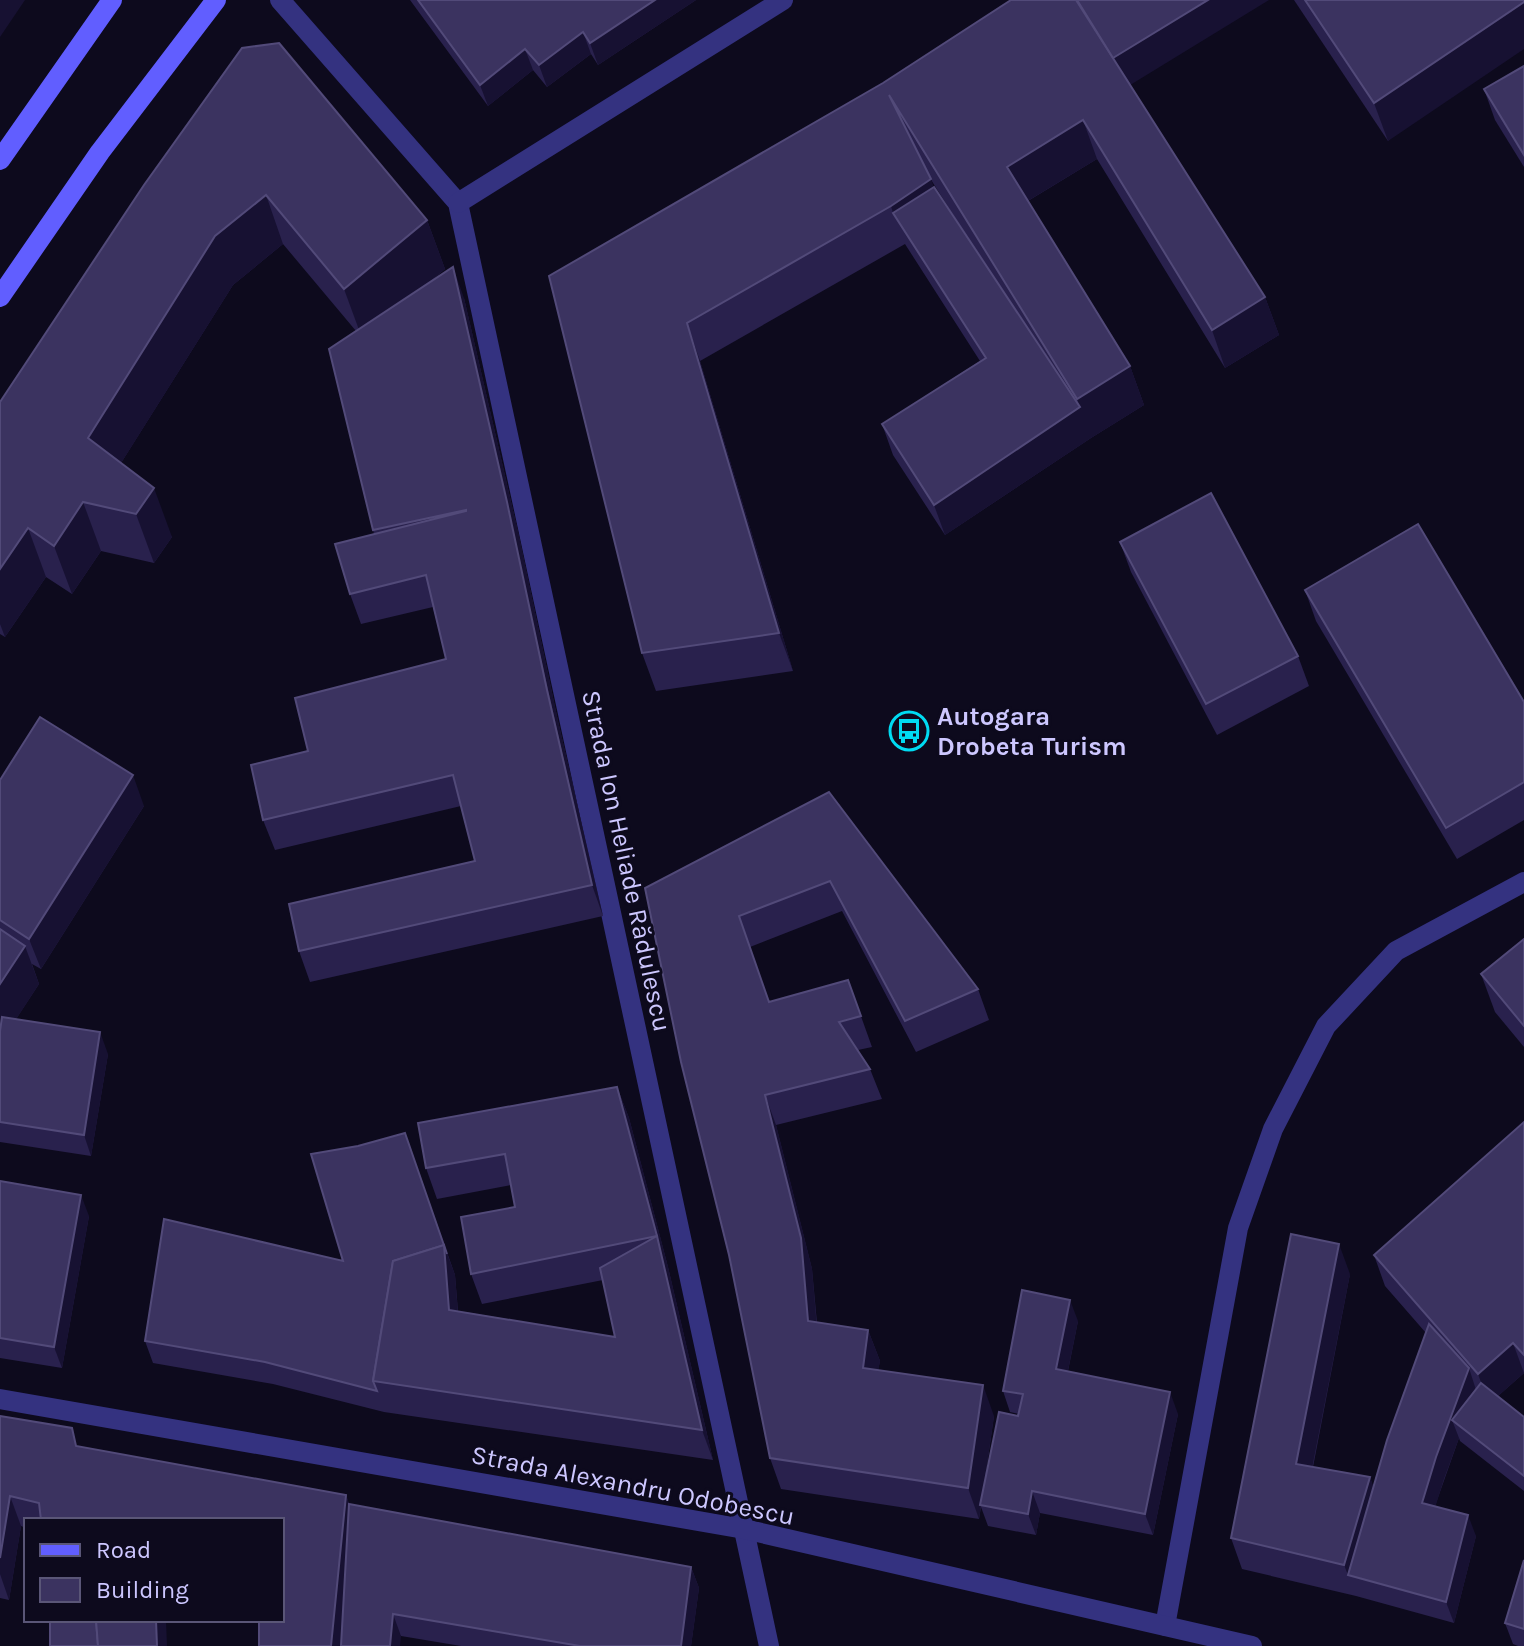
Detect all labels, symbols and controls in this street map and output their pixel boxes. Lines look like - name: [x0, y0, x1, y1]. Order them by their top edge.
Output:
- street label: Strada Ion Heliade Rădulescu: [575, 688, 678, 1035]
- place label: Autogara Drobeta Turism: [937, 701, 1127, 762]
- bus stop icon: Autogara Drobeta Turism: [888, 710, 930, 752]
- street label: Strada Alexandru Odobescu: [469, 1439, 797, 1532]
- legend: [24, 1518, 284, 1622]
- text: Road: [96, 1536, 151, 1564]
- text: Building: [96, 1576, 189, 1604]

